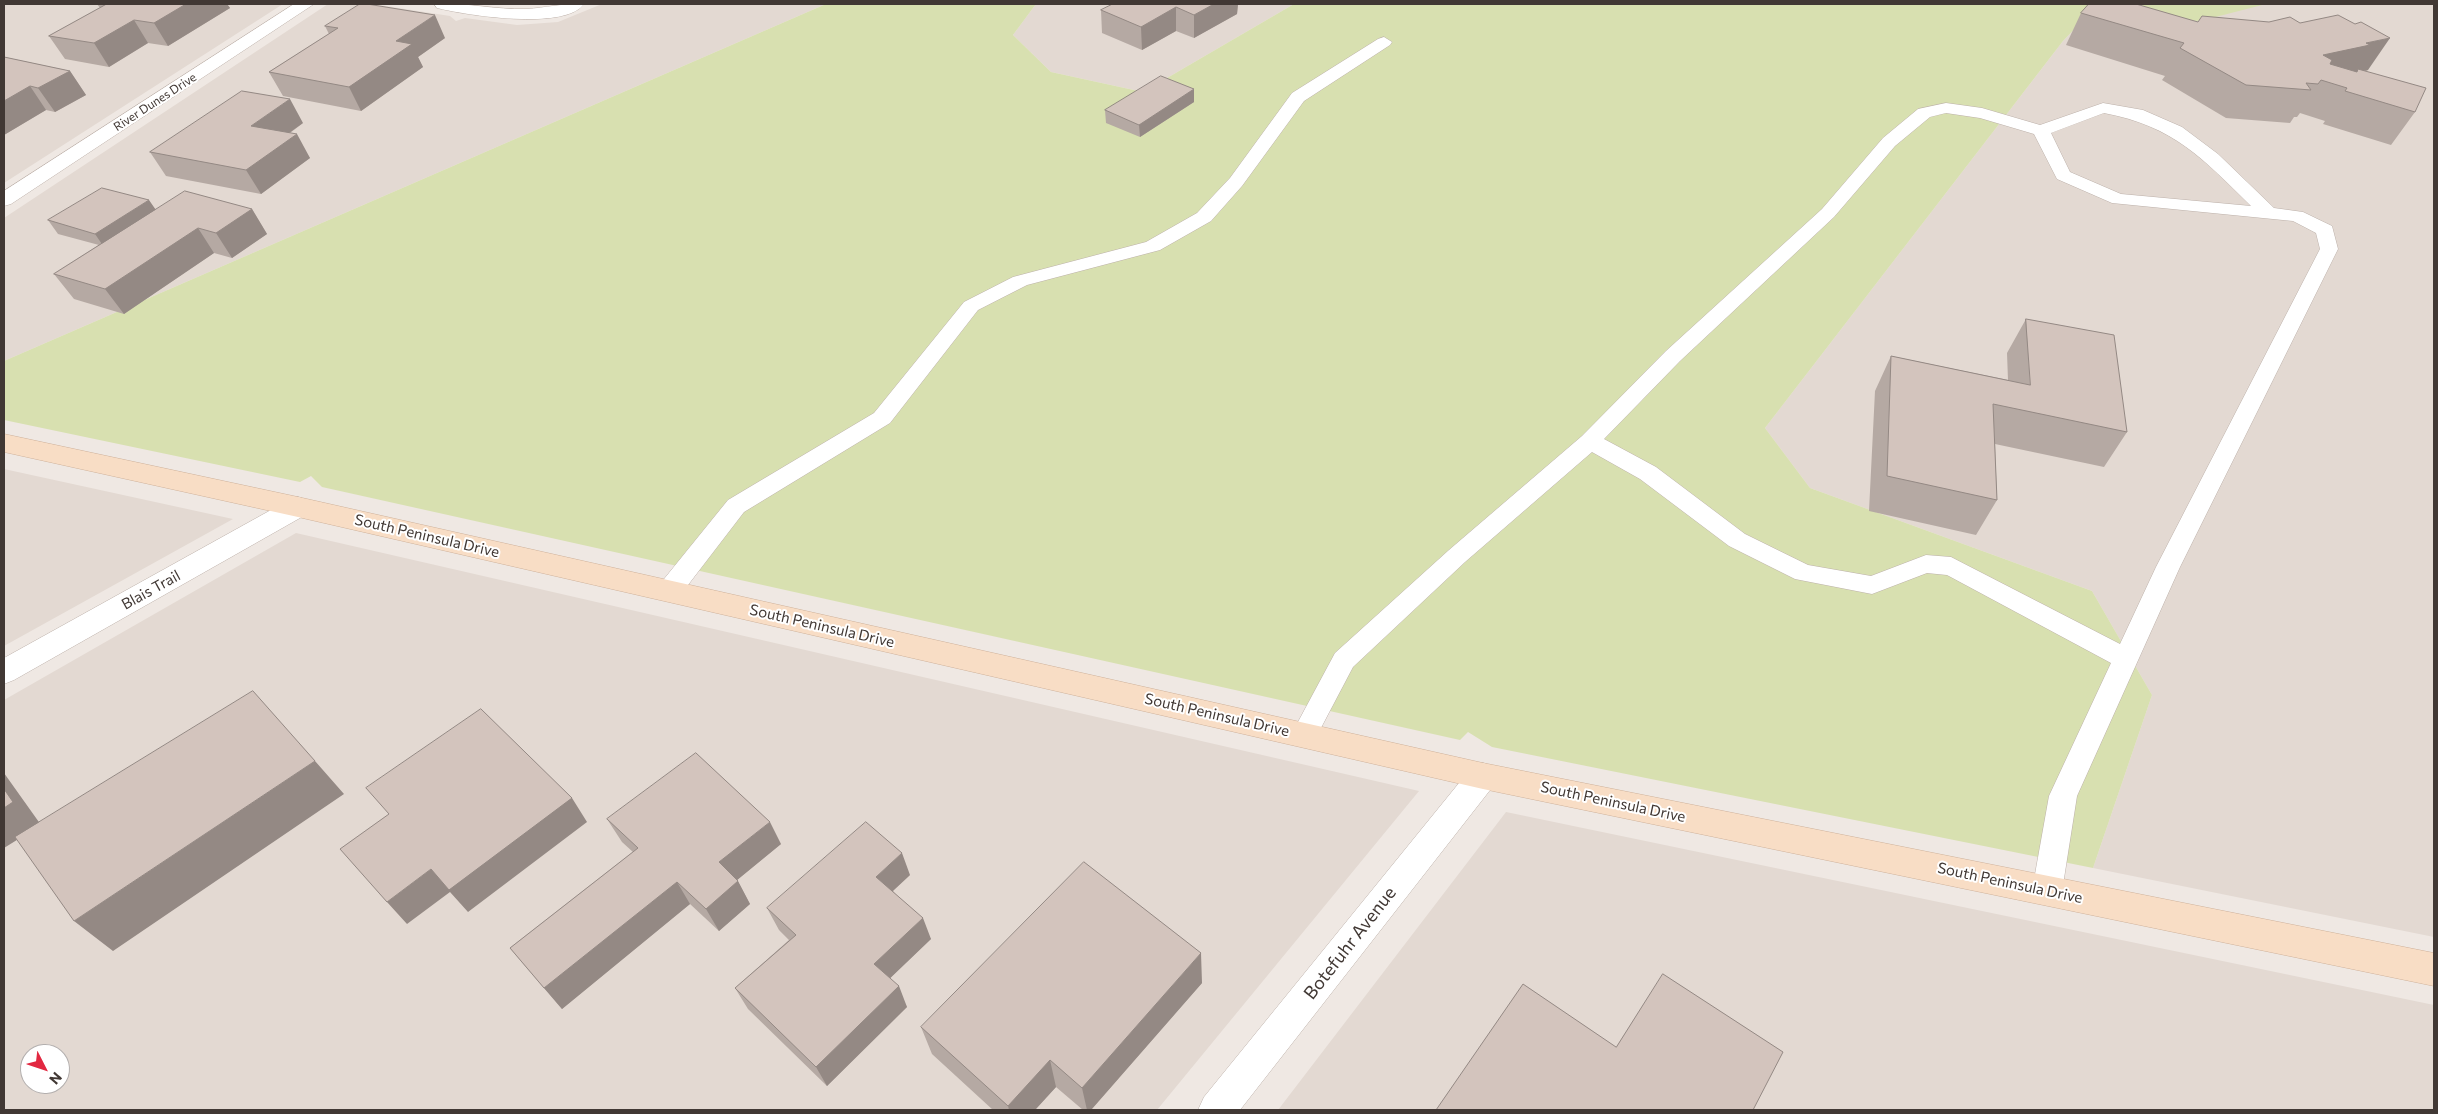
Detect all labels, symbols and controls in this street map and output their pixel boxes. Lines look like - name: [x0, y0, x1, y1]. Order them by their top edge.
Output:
- street label: River Dunes Drive: [111, 70, 199, 134]
- street label: South Peninsula Drive: [353, 511, 501, 561]
- street label: Blais Trail: [118, 566, 184, 614]
- street label: South Peninsula Drive: [748, 601, 896, 651]
- street label: South Peninsula Drive: [1143, 690, 1291, 740]
- street label: South Peninsula Drive: [1539, 778, 1687, 826]
- street label: South Peninsula Drive: [1936, 859, 2084, 907]
- street label: Botefuhr Avenue: [1299, 882, 1401, 1004]
- north arrow: [20, 1044, 70, 1094]
- text: N: [46, 1069, 66, 1088]

